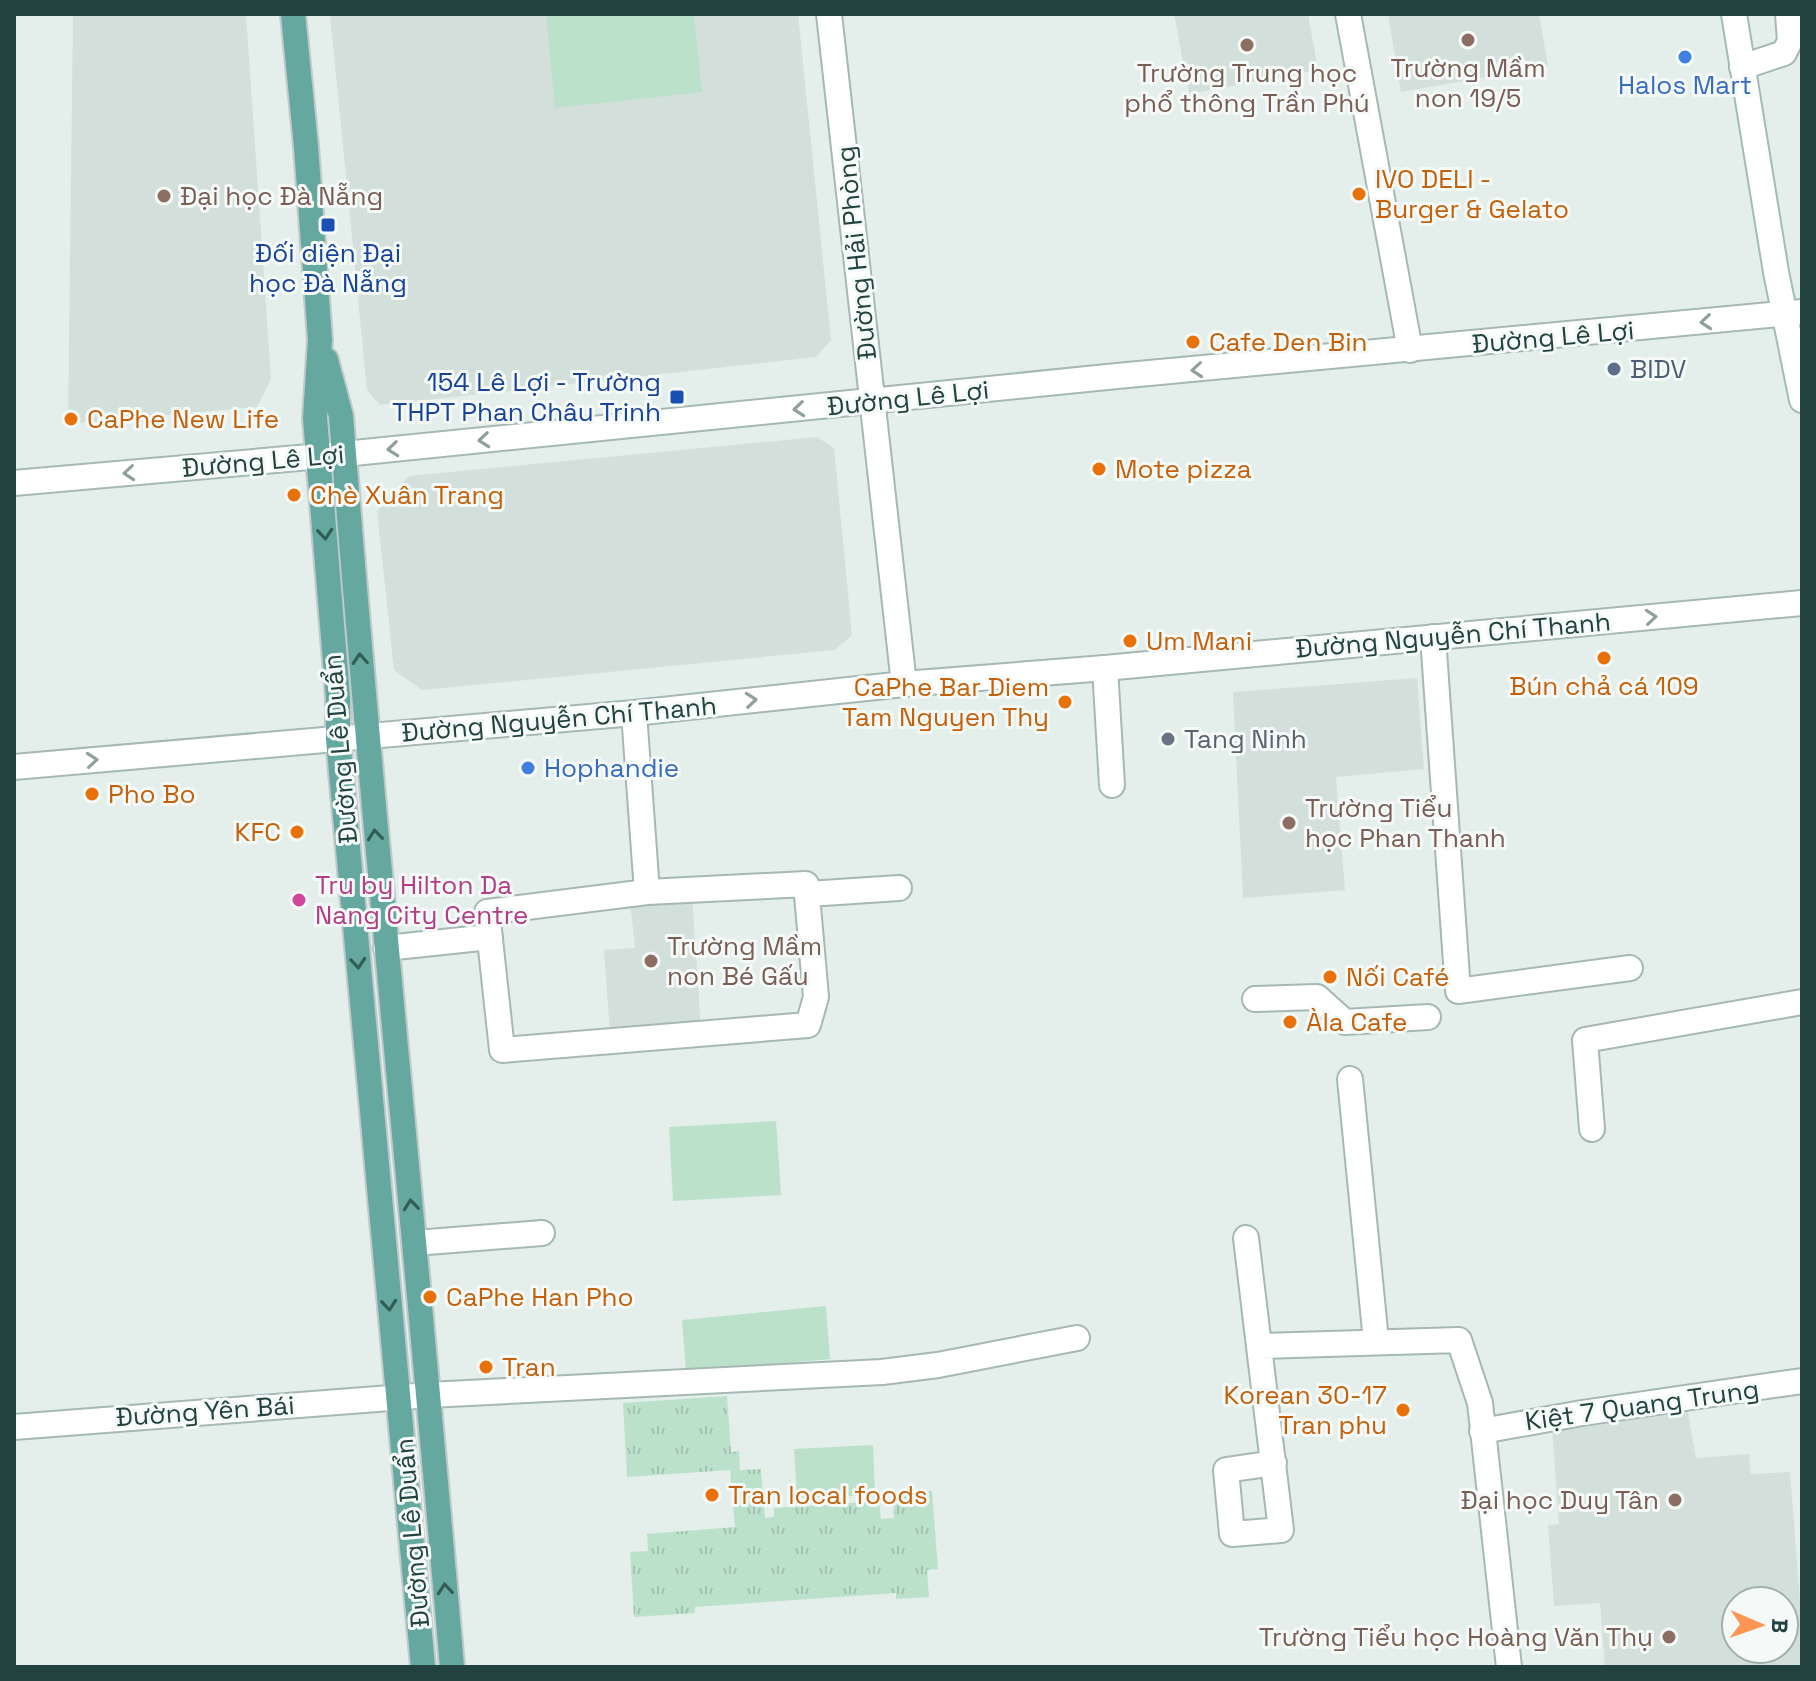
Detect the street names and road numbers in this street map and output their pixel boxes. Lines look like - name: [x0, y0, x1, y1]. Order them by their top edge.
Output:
- street label: Đường Hải Phòng: [828, 144, 884, 362]
- street label: Đường Lê Lợi: [1471, 313, 1635, 361]
- street label: Đường Lê Lợi: [825, 373, 991, 423]
- street label: Đường Lê Lợi: [181, 437, 345, 485]
- street label: Đường Nguyễn Chí Thanh: [1294, 604, 1612, 666]
- street label: Đường Lê Duẩn: [315, 653, 365, 845]
- street label: Đường Nguyễn Chí Thanh: [400, 688, 718, 750]
- street label: Kiệt 7 Quang Trung: [1523, 1372, 1761, 1438]
- street label: Đường Yên Bái: [114, 1388, 296, 1434]
- street label: Đường Lê Duẩn: [387, 1437, 437, 1629]

